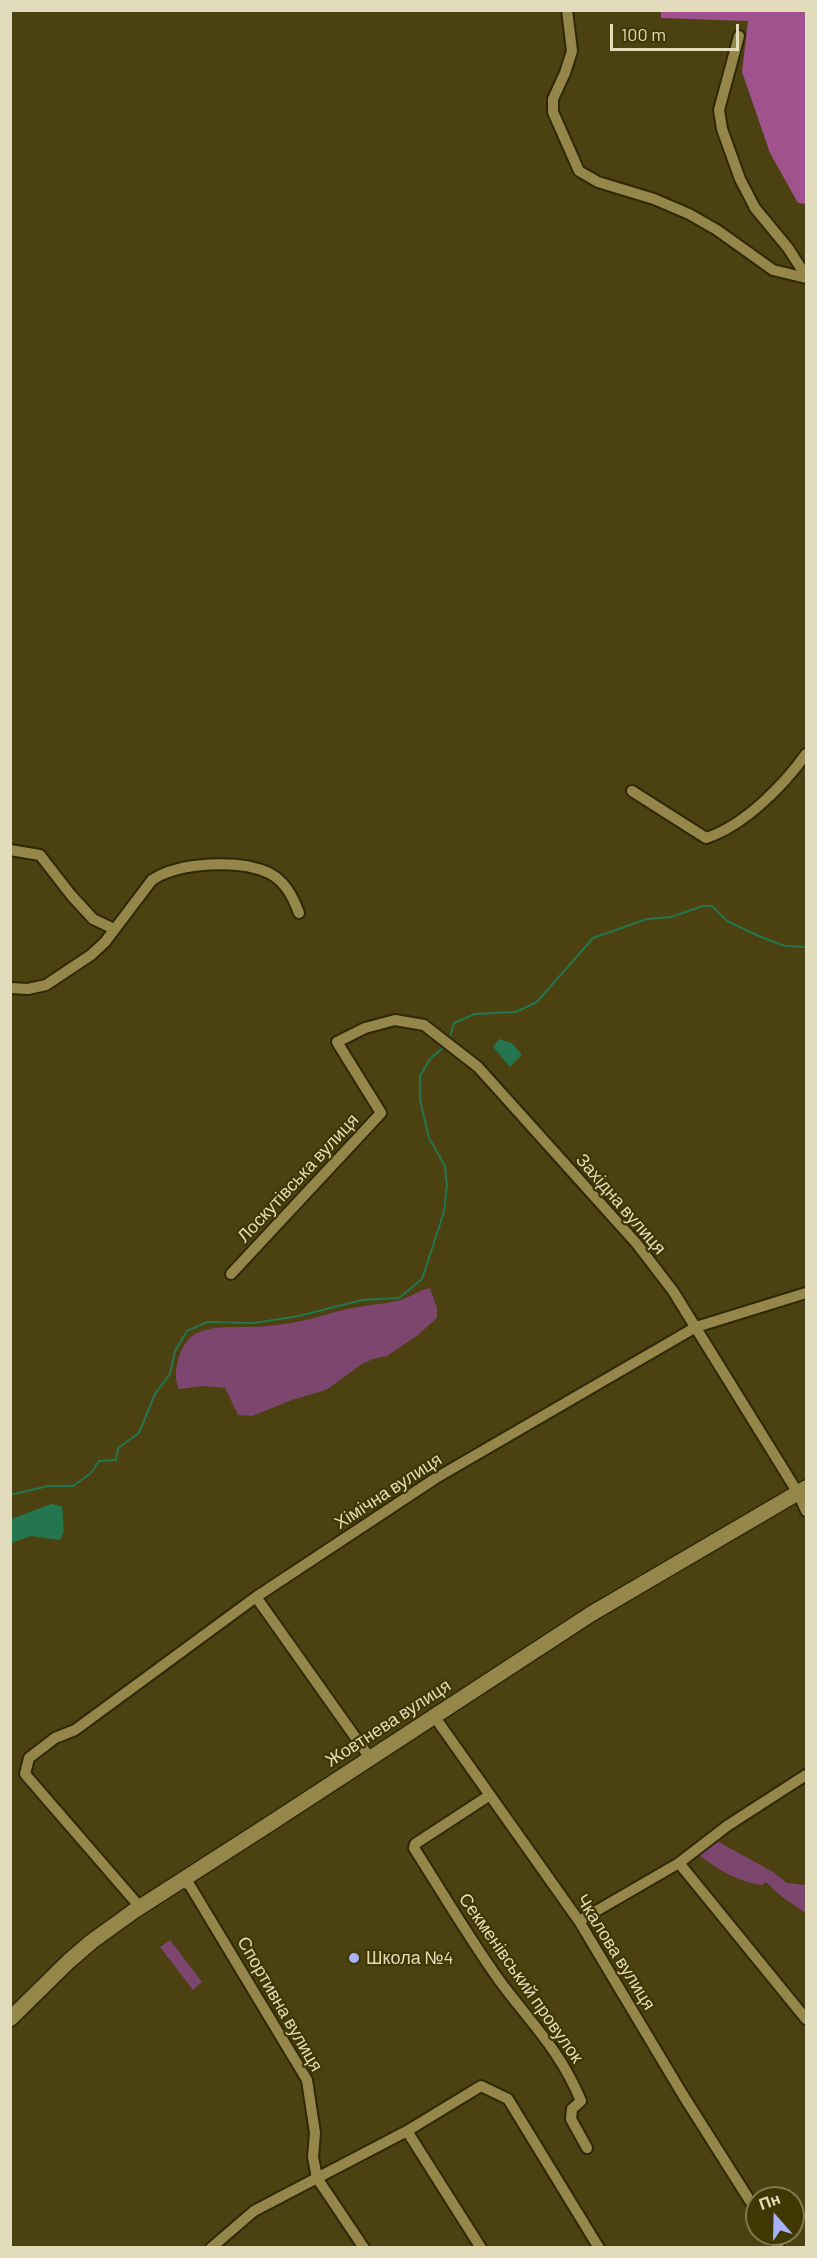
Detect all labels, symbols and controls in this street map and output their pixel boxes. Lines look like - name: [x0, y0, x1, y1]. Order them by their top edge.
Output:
- scale bar: [613, 12, 742, 50]
- text: 100 m: [621, 23, 666, 45]
- street label: Лоскутівська вулиця: [233, 1109, 363, 1247]
- street label: Західна вулиця: [571, 1149, 671, 1259]
- street label: Хімічна вулиця: [330, 1448, 446, 1534]
- street label: Жовтнева вулиця: [321, 1674, 455, 1772]
- street label: Секменівський провулок: [454, 1889, 588, 2067]
- street label: Чкалова вулиця: [572, 1890, 660, 2014]
- street label: Спортивна вулиця: [233, 1933, 327, 2075]
- place label: Школа №4: [366, 1947, 454, 1969]
- marker: Школа №4: [347, 1951, 361, 1965]
- north arrow: [745, 2186, 805, 2246]
- text: Пн: [756, 2188, 783, 2213]

